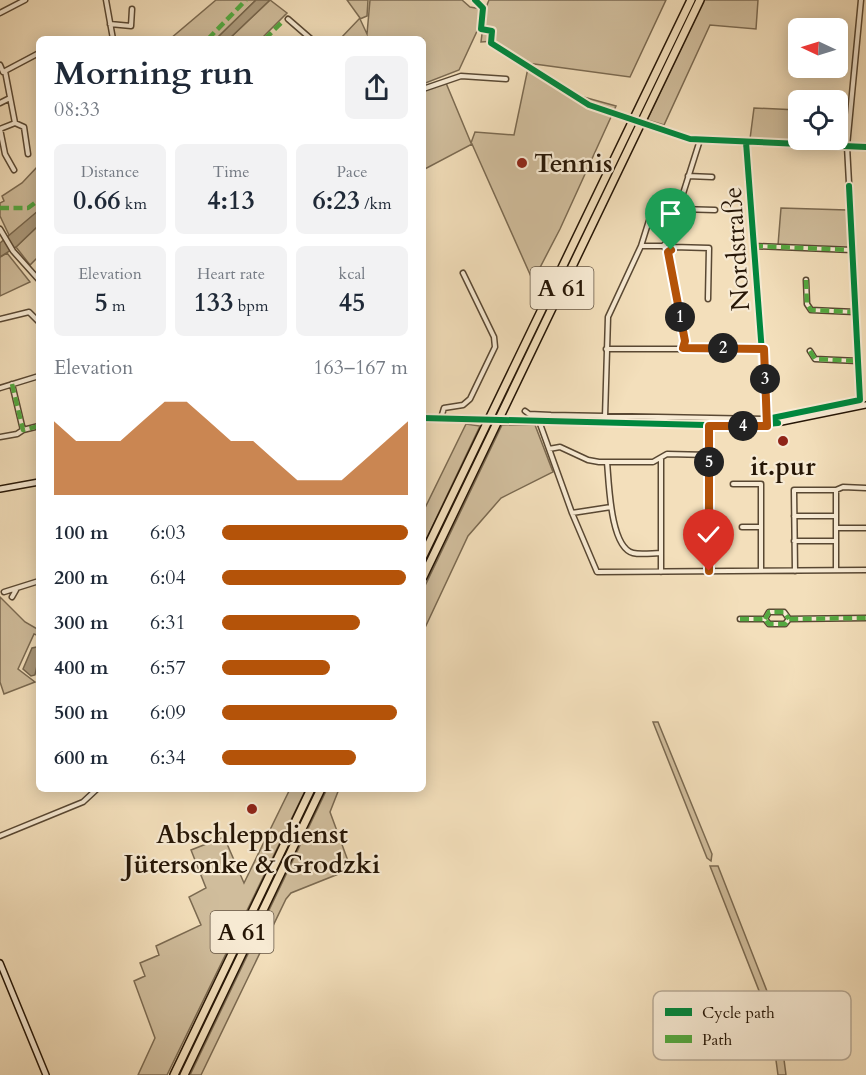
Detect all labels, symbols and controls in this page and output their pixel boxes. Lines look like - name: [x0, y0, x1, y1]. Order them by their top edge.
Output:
- north arrow: [788, 18, 848, 78]
- map controls: [788, 18, 848, 150]
- text: Morning run: [54, 51, 254, 96]
- button: share: [345, 56, 408, 119]
- button: locate: [788, 90, 848, 150]
- text: 08:33: [54, 96, 100, 123]
- place label: Tennis: [534, 146, 613, 181]
- marker: Tennis: [515, 156, 529, 170]
- text: Distance: [81, 161, 139, 183]
- text: Time: [212, 161, 250, 183]
- text: Pace: [337, 161, 367, 183]
- text: 0.66: [73, 183, 121, 218]
- text: 4:13: [207, 183, 255, 218]
- text: 6:23: [312, 183, 360, 218]
- street label: Nordstraße: [715, 186, 758, 312]
- pin: [645, 188, 696, 250]
- text: km: [121, 193, 147, 215]
- text: /km: [360, 193, 392, 215]
- icon: arrive: [654, 197, 687, 230]
- text: Elevation: [78, 263, 142, 285]
- text: Heart rate: [197, 263, 265, 285]
- text: kcal: [339, 263, 365, 285]
- road number: A 61: [530, 267, 594, 309]
- text: 5: [94, 285, 108, 320]
- text: 133: [194, 285, 234, 320]
- text: 45: [339, 285, 365, 320]
- text: m: [108, 295, 126, 317]
- text: bpm: [234, 295, 268, 317]
- pin: 1: [665, 302, 695, 332]
- text: 1: [676, 306, 684, 328]
- pin: 2: [708, 333, 738, 363]
- text: 2: [719, 337, 727, 359]
- text: Elevation: [54, 354, 133, 381]
- text: 163–167 m: [313, 354, 408, 381]
- pin: 3: [750, 364, 780, 394]
- text: 3: [761, 368, 769, 390]
- pin: 4: [728, 411, 758, 441]
- text: 4: [739, 415, 747, 437]
- marker: it.pur: [776, 434, 790, 448]
- pin: 5: [694, 447, 724, 477]
- place label: it.pur: [750, 449, 816, 484]
- text: 5: [705, 451, 713, 473]
- pin: [683, 509, 734, 571]
- icon: check: [692, 518, 725, 551]
- text: 100 m: [54, 519, 109, 546]
- text: 6:03: [150, 519, 186, 546]
- text: 200 m: [54, 564, 109, 591]
- text: 6:04: [150, 564, 186, 591]
- text: 300 m: [54, 609, 109, 636]
- text: 6:31: [150, 609, 186, 636]
- text: 400 m: [54, 654, 109, 681]
- text: 6:57: [150, 654, 186, 681]
- text: 500 m: [54, 699, 109, 726]
- text: 6:09: [150, 699, 186, 726]
- text: 600 m: [54, 744, 109, 771]
- text: 6:34: [150, 744, 186, 771]
- marker: Abschleppdienst Jütersonke & Grodzki: [245, 802, 259, 816]
- place label: Abschleppdienst Jütersonke & Grodzki: [120, 817, 380, 882]
- road number: A 61: [210, 911, 274, 953]
- legend: [653, 991, 851, 1060]
- text: Cycle path: [702, 1002, 775, 1024]
- text: Path: [702, 1029, 732, 1051]

